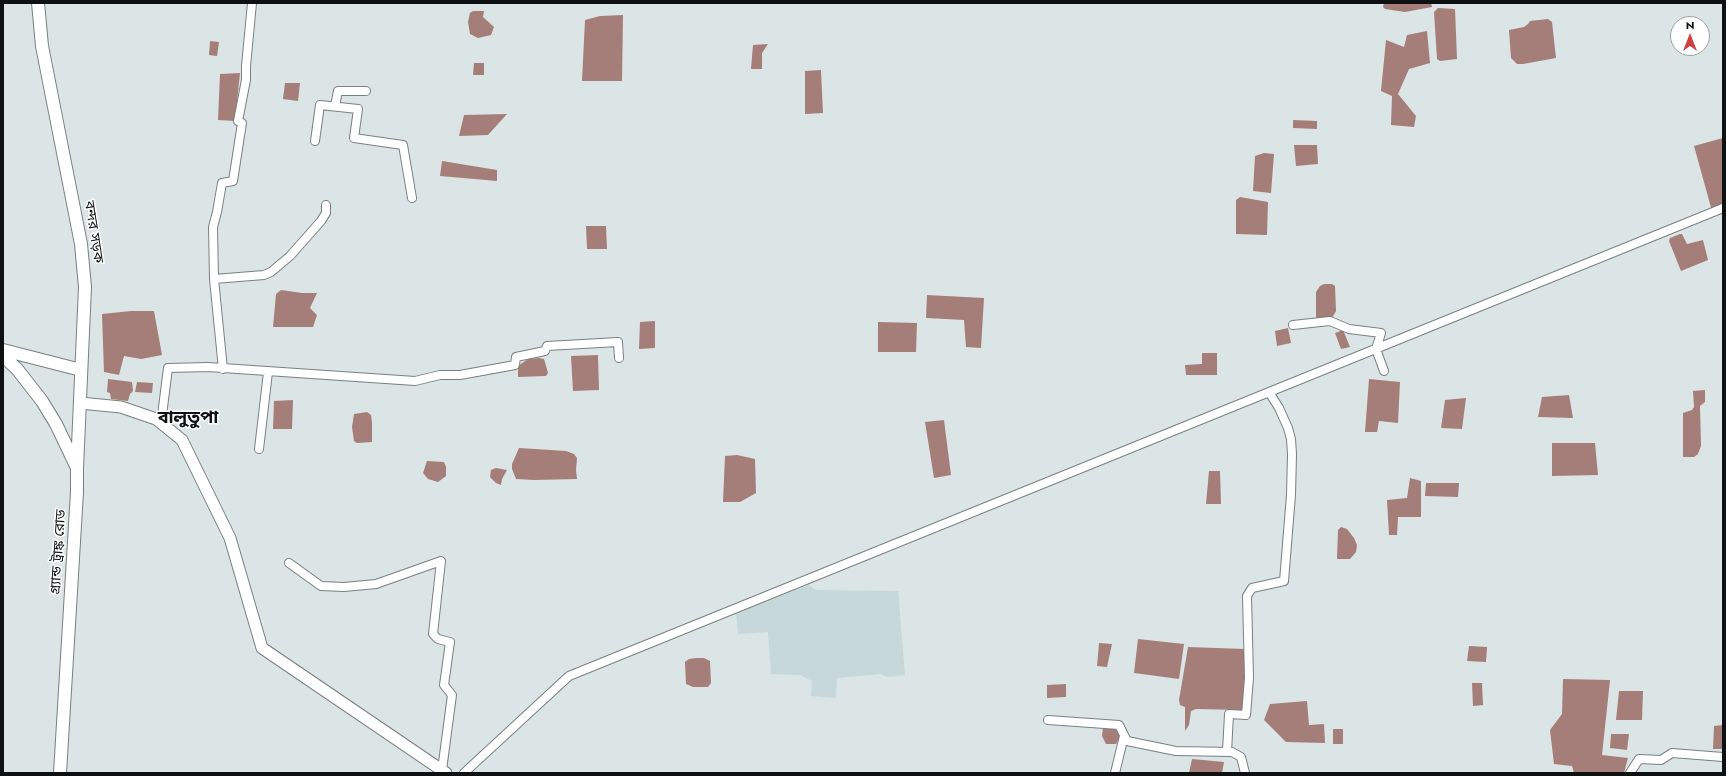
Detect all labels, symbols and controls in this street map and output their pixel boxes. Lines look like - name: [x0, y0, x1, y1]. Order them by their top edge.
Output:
- north arrow: [1670, 16, 1710, 56]
- text: N: [1686, 17, 1694, 33]
- street label: বন্দর সড়ক: [80, 200, 106, 264]
- district label: বালুতুপা: [158, 408, 218, 430]
- street label: গ্র্যান্ড ট্রাঙ্ক রোড: [48, 509, 70, 595]

